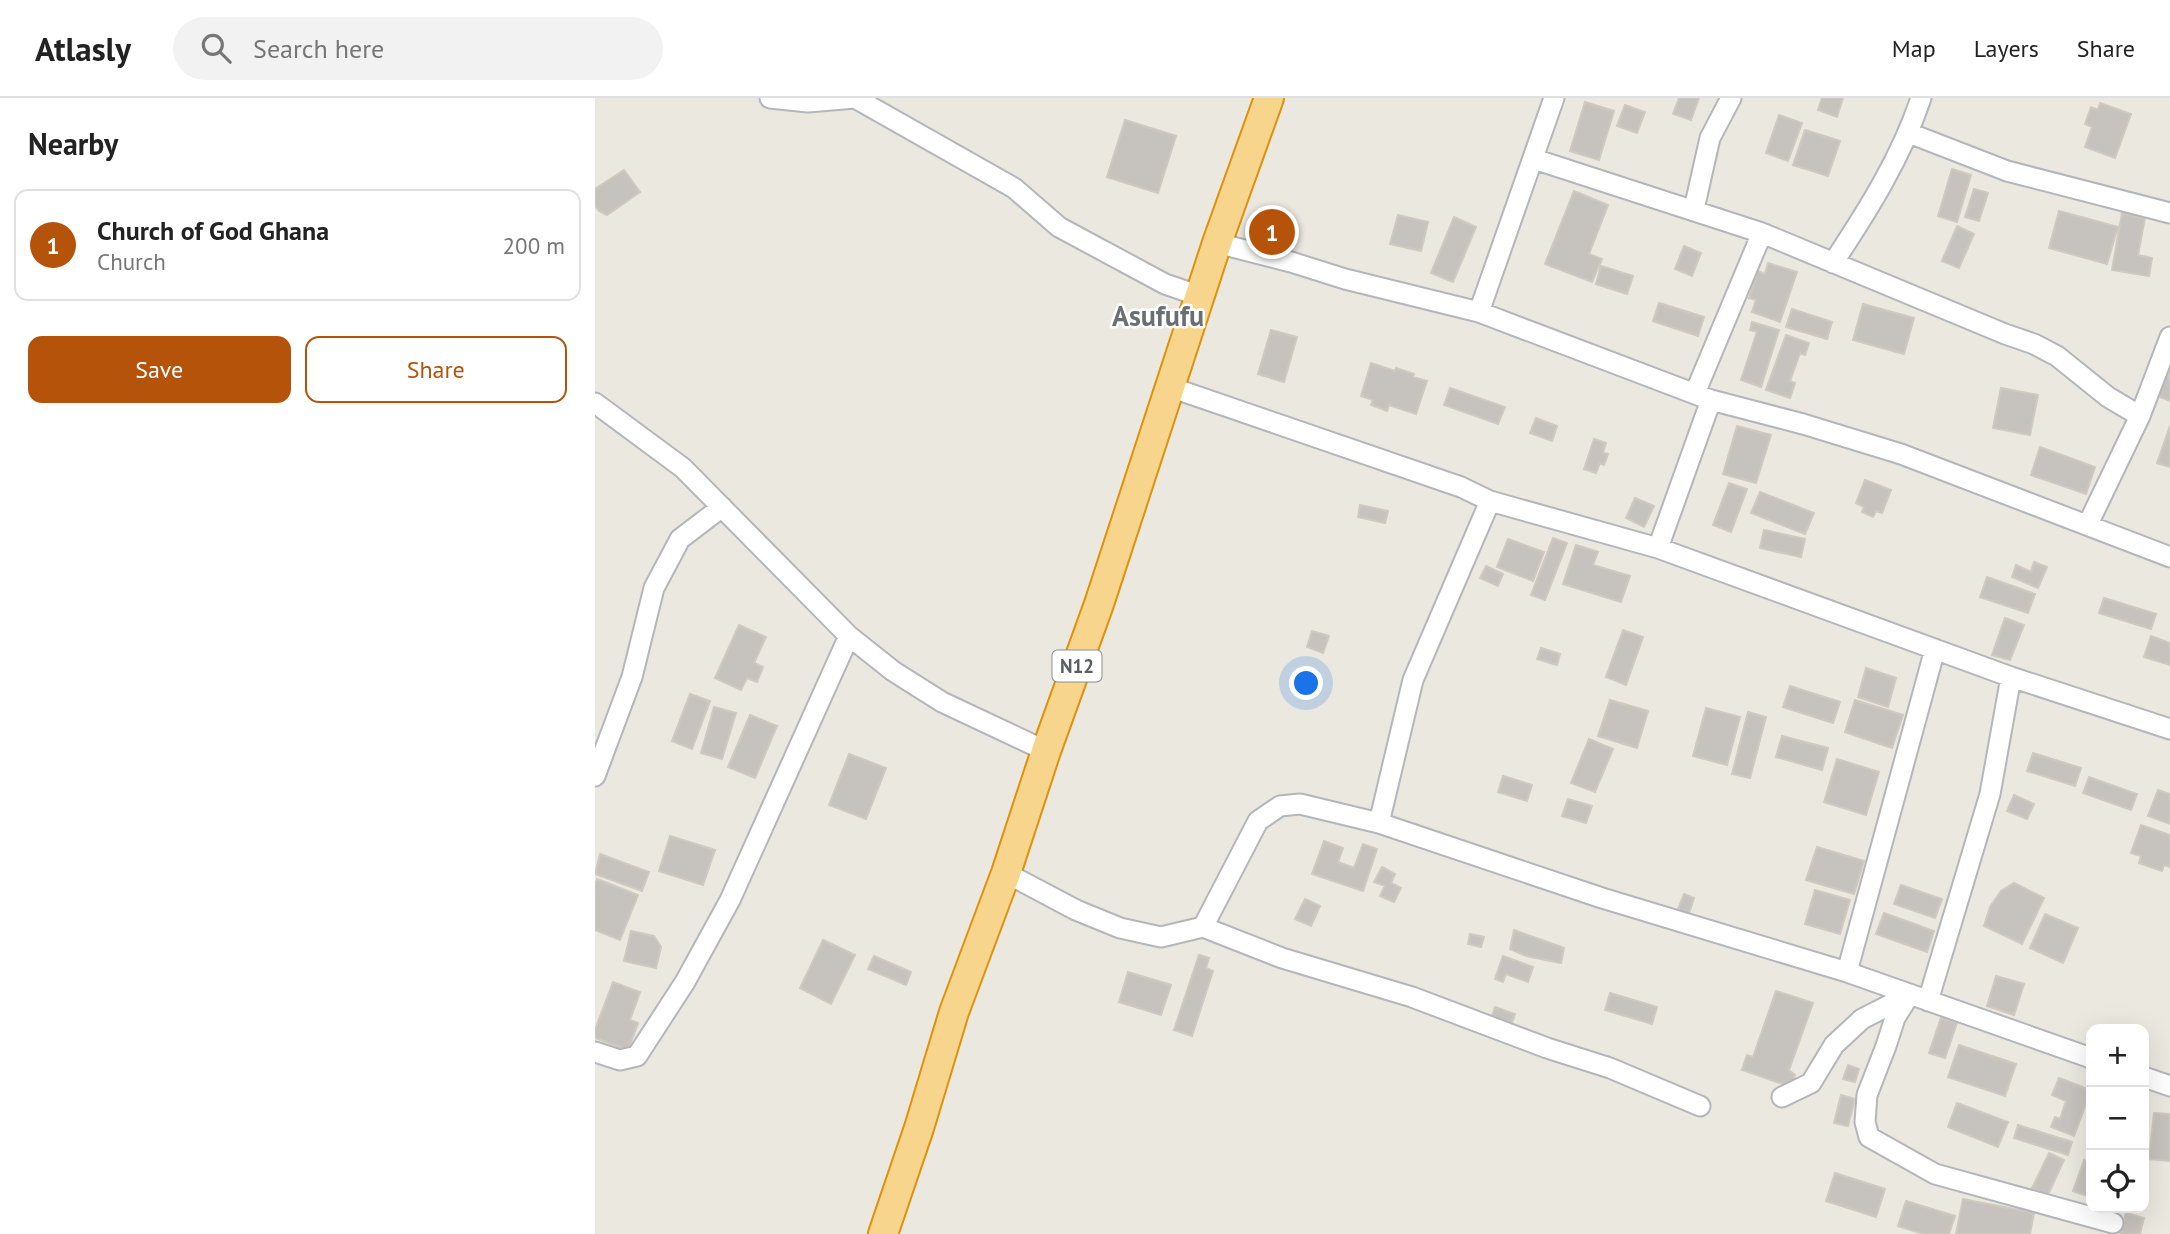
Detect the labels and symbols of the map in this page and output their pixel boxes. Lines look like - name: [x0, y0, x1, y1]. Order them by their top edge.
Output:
- pin: 1: [1249, 206, 1295, 258]
- district label: Asufufu: [1112, 297, 1204, 334]
- road number: N12: [1053, 650, 1101, 681]
- your location: [1289, 666, 1323, 700]

